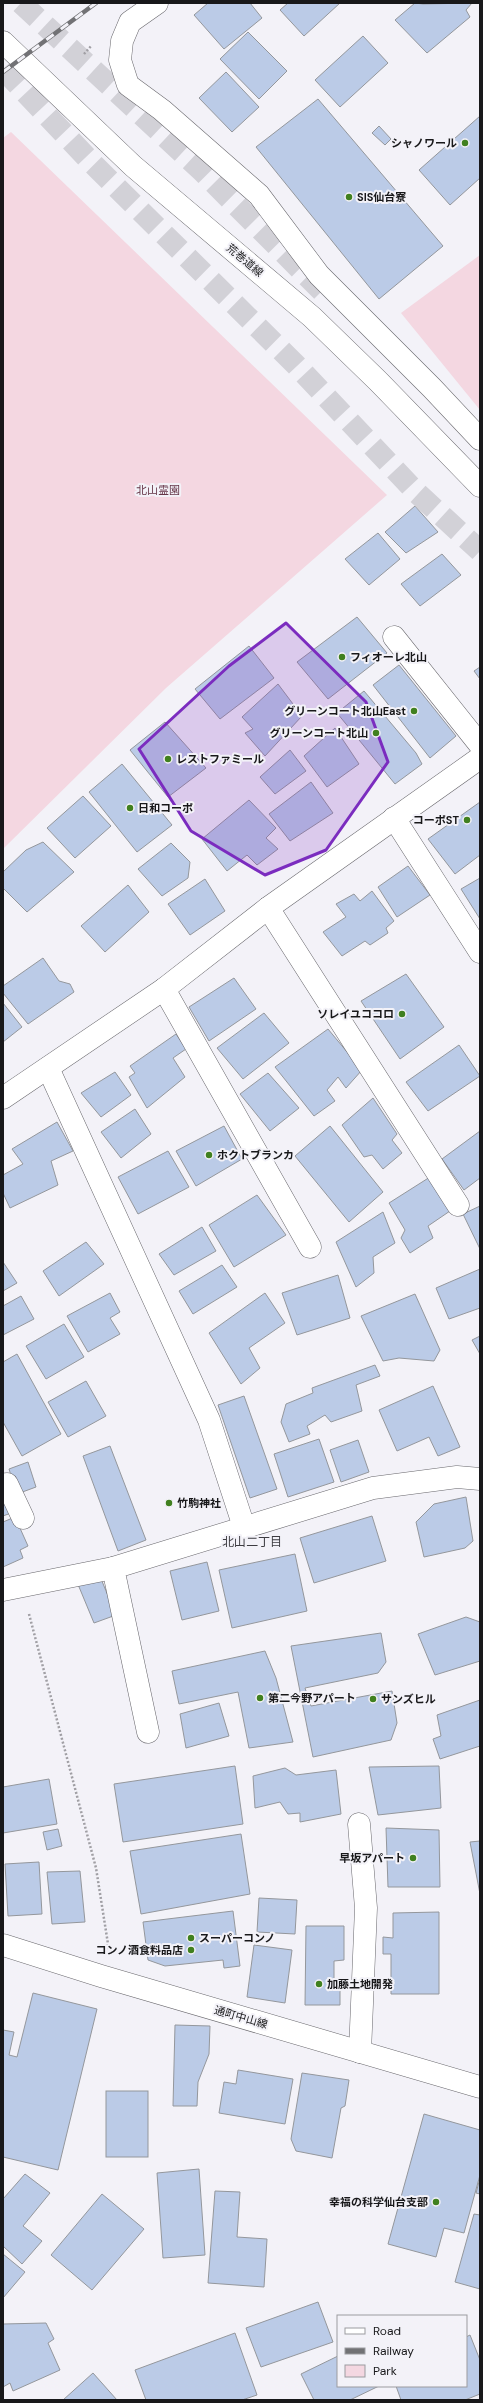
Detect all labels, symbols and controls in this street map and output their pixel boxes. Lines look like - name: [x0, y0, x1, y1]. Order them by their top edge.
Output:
- place label: シャノワール: [391, 136, 457, 150]
- marker: シャノワール: [460, 138, 470, 148]
- place label: SIS仙台寮: [357, 190, 406, 204]
- marker: SIS仙台寮: [344, 192, 354, 202]
- street label: 荒巻道線: [224, 240, 266, 280]
- park label: 北山霊園: [136, 483, 180, 497]
- place label: フィオーレ北山: [350, 650, 427, 664]
- marker: フィオーレ北山: [337, 652, 347, 662]
- place label: グリーンコート北山East: [284, 704, 406, 718]
- marker: グリーンコート北山East: [409, 706, 419, 716]
- place label: グリーンコート北山: [270, 726, 368, 740]
- marker: グリーンコート北山: [371, 728, 381, 738]
- place label: レストファミール: [176, 752, 264, 766]
- marker: レストファミール: [163, 754, 173, 764]
- place label: 日和コーポ: [138, 801, 193, 815]
- marker: 日和コーポ: [125, 803, 135, 813]
- place label: コーポST: [413, 813, 459, 827]
- marker: コーポST: [462, 815, 472, 825]
- place label: ソレイユココロ: [317, 1007, 394, 1021]
- marker: ソレイユココロ: [397, 1009, 407, 1019]
- place label: ホクトブランカ: [217, 1148, 294, 1162]
- marker: ホクトブランカ: [204, 1150, 214, 1160]
- place label: 竹駒神社: [177, 1496, 221, 1510]
- marker: 竹駒神社: [164, 1498, 174, 1508]
- district label: 北山二丁目: [222, 1534, 282, 1550]
- place label: 第二今野アパート: [268, 1691, 356, 1705]
- place label: サンズヒル: [381, 1692, 436, 1706]
- marker: 第二今野アパート: [255, 1693, 265, 1703]
- marker: サンズヒル: [368, 1694, 378, 1704]
- place label: 早坂アパート: [339, 1851, 405, 1865]
- marker: 早坂アパート: [408, 1853, 418, 1863]
- place label: スーパーコンノ: [199, 1931, 275, 1945]
- marker: スーパーコンノ: [186, 1933, 196, 1943]
- place label: コンノ酒食料品店: [96, 1943, 183, 1957]
- marker: コンノ酒食料品店: [186, 1945, 196, 1955]
- place label: 加藤土地開発: [327, 1977, 393, 1991]
- marker: 加藤土地開発: [314, 1979, 324, 1989]
- street label: 通町中山線: [213, 2003, 269, 2031]
- place label: 幸福の科学仙台支部: [329, 2195, 428, 2209]
- marker: 幸福の科学仙台支部: [431, 2197, 441, 2207]
- legend: [337, 2315, 467, 2387]
- text: Road: [373, 2323, 401, 2339]
- text: Railway: [373, 2343, 414, 2359]
- text: Park: [373, 2363, 397, 2379]

